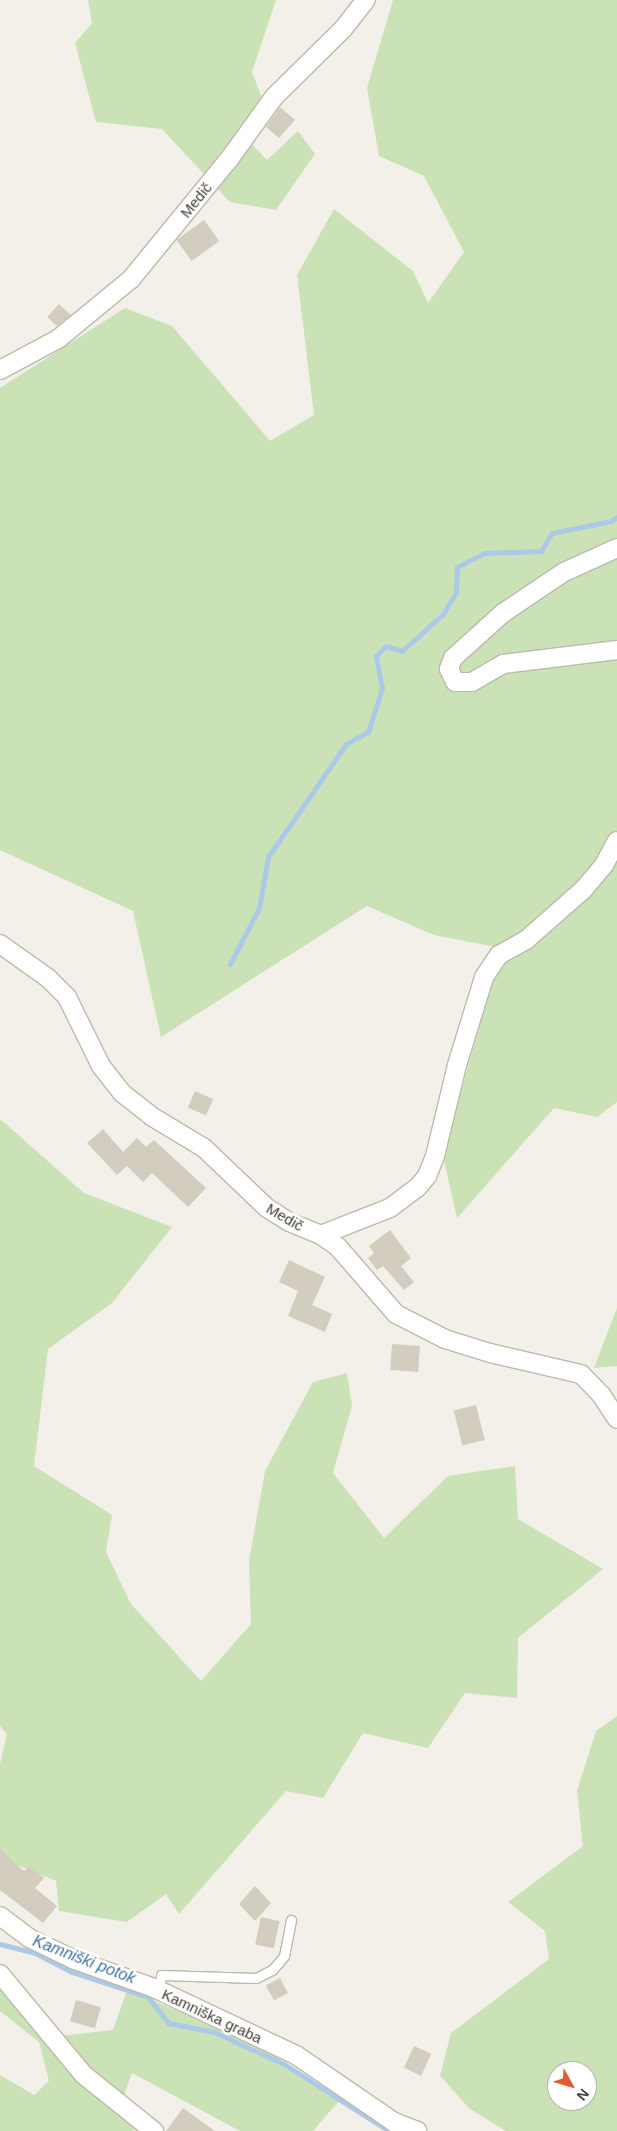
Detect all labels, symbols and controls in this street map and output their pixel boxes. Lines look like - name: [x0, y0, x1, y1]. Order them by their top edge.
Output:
- street label: Medič: [176, 179, 216, 221]
- street label: Medič: [263, 1199, 307, 1235]
- water label: Kamniški potok: [30, 1932, 138, 1988]
- street label: Kamniška graba: [159, 1985, 265, 2047]
- north arrow: [547, 2061, 597, 2111]
- text: N: [573, 2086, 592, 2104]

